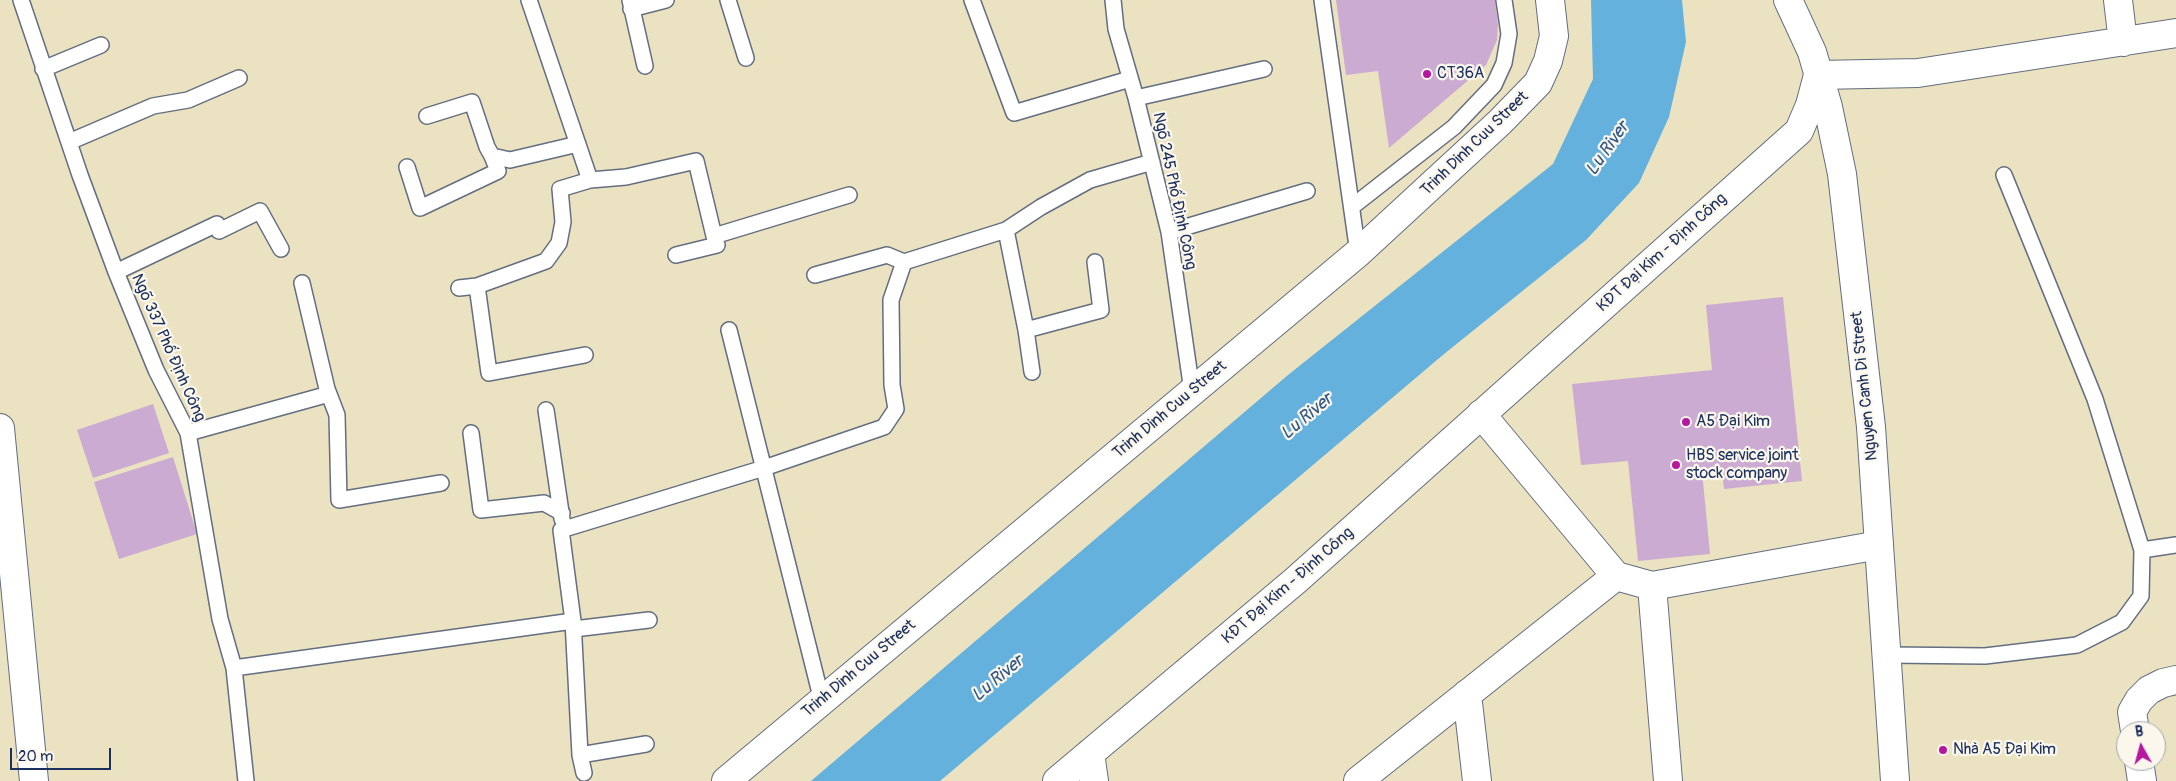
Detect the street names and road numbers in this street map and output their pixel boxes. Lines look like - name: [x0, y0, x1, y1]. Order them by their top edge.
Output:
- street label: Trinh Dinh Cuu Street: [1417, 88, 1533, 200]
- street label: Ngõ 245 Phố Định Công: [1148, 111, 1200, 271]
- street label: KĐT Đại Kim - Định Công: [1593, 190, 1731, 316]
- street label: Ngõ 337 Phố Định Công: [127, 271, 209, 425]
- street label: Nguyen Canh Di Street: [1848, 310, 1882, 462]
- street label: Trinh Dinh Cuu Street: [1109, 357, 1231, 463]
- street label: KĐT Đại Kim - Định Công: [1218, 524, 1358, 648]
- street label: Trinh Dinh Cuu Street: [798, 616, 920, 722]

